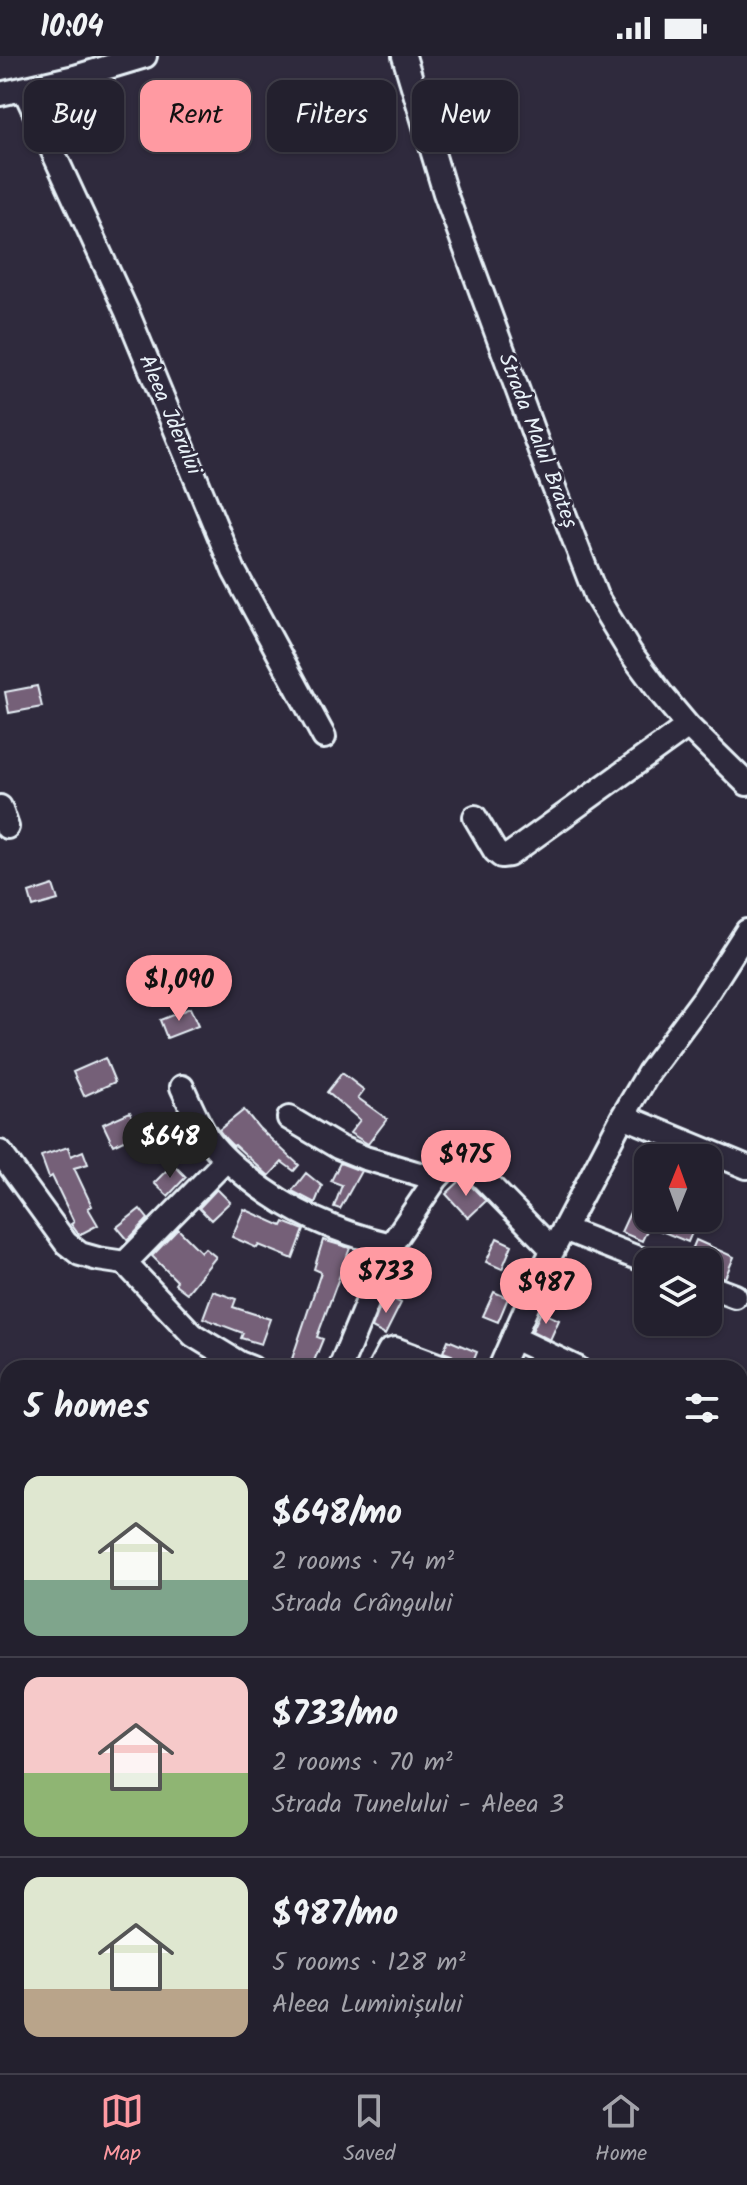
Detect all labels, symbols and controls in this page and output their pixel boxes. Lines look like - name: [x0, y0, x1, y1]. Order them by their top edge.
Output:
- text: 10:04: [40, 4, 104, 52]
- chip: Buy: [24, 80, 124, 152]
- chip: Rent: [140, 80, 251, 152]
- chip: Filters: [267, 80, 396, 152]
- chip: New: [412, 80, 518, 152]
- street label: Strada Malul Brateș: [487, 348, 587, 534]
- street label: Aleea Jderului: [128, 349, 210, 481]
- pin: $1,090: [114, 955, 244, 1023]
- text: $1,090: [144, 960, 214, 1002]
- pin: $648: [123, 1112, 217, 1180]
- text: $648: [141, 1117, 200, 1159]
- pin: $975: [419, 1130, 513, 1198]
- text: $975: [439, 1135, 493, 1177]
- north arrow: [634, 1144, 722, 1232]
- map controls: [634, 1144, 722, 1336]
- pin: $733: [339, 1247, 433, 1315]
- button: layers: [634, 1248, 722, 1336]
- text: $733: [358, 1252, 414, 1294]
- pin: $987: [499, 1258, 593, 1326]
- text: $987: [518, 1263, 574, 1305]
- text: 5 homes: [24, 1381, 149, 1435]
- icon: filters: [680, 1386, 724, 1430]
- text: $648/mo: [272, 1487, 402, 1541]
- icon: home: [88, 1508, 184, 1604]
- text: 2 rooms · 74 m²: [272, 1541, 454, 1583]
- text: Strada Crângului: [272, 1583, 453, 1625]
- text: $733/mo: [272, 1688, 398, 1742]
- icon: home: [88, 1709, 184, 1805]
- text: 2 rooms · 70 m²: [272, 1742, 453, 1784]
- text: Strada Tunelului - Aleea 3: [272, 1784, 564, 1826]
- text: $987/mo: [272, 1888, 398, 1942]
- icon: home: [88, 1909, 184, 2005]
- text: 5 rooms · 128 m²: [272, 1942, 465, 1984]
- text: Aleea Luminișului: [272, 1984, 462, 2026]
- tab: Map: [100, 2089, 144, 2172]
- tab: Saved: [343, 2089, 396, 2172]
- tab: Home: [595, 2089, 647, 2172]

